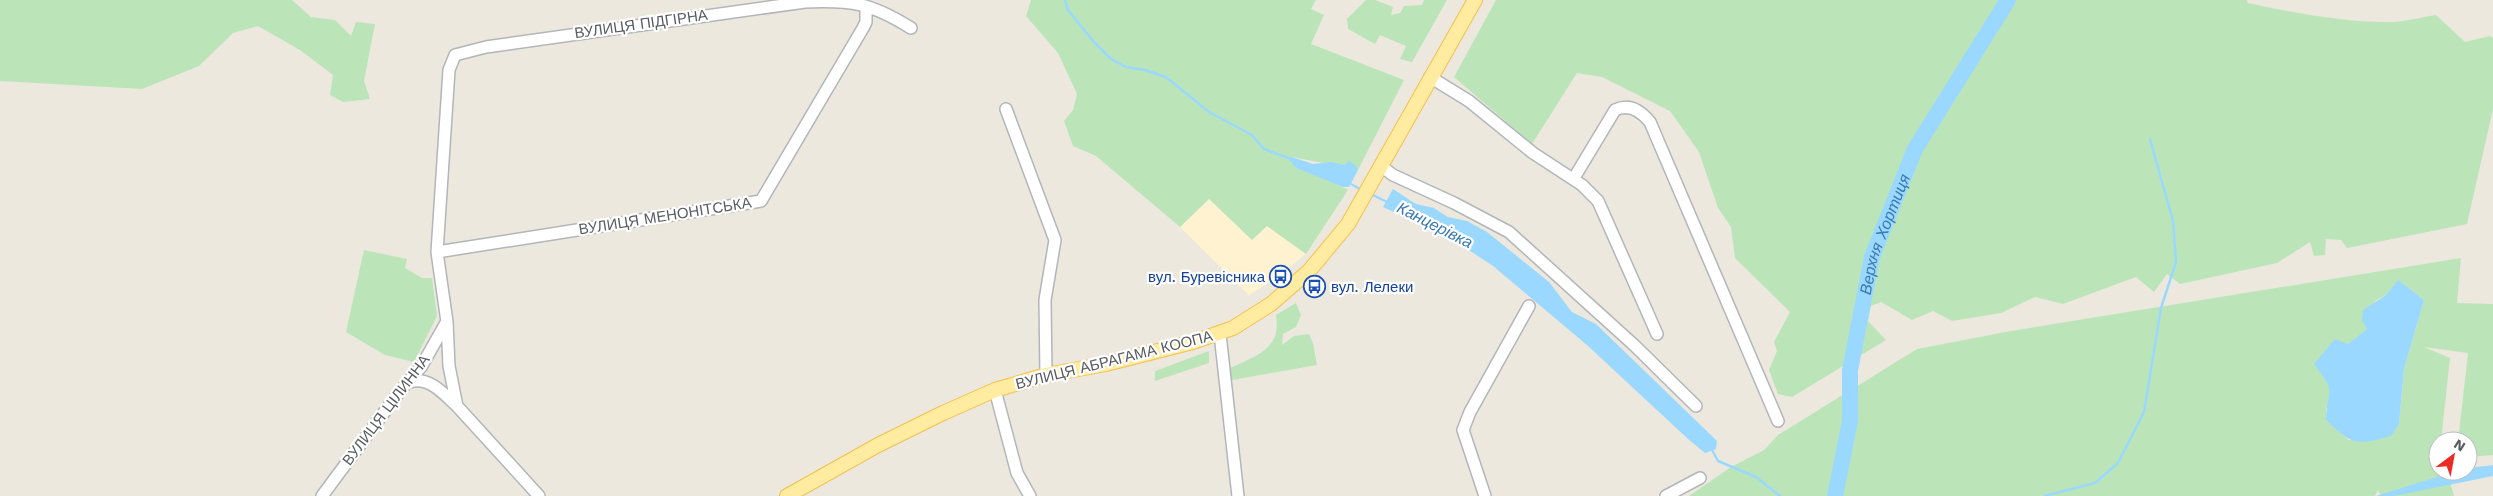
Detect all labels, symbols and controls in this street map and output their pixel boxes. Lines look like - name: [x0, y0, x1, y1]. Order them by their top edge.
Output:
- street label: ВУЛИЦЯ ПІДГІРНА: [573, 6, 709, 42]
- water label: Верхня Хортиця: [1855, 171, 1914, 296]
- street label: ВУЛИЦЯ МЕНОНІТСЬКА: [577, 193, 753, 239]
- water label: Канцерівка: [1394, 198, 1476, 252]
- bus stop icon: вул. Буревісника: [1269, 265, 1293, 289]
- place label: вул. Буревісника: [1148, 268, 1266, 286]
- bus stop icon: вул. Лелеки: [1303, 275, 1327, 299]
- place label: вул. Лелеки: [1331, 278, 1413, 296]
- street label: ВУЛИЦЯ АБРАГАМА КООПА: [1014, 327, 1214, 393]
- street label: ВУЛИЦЯ ЦІЛИННА: [339, 351, 433, 469]
- north arrow: [2428, 431, 2478, 481]
- text: N: [2451, 435, 2469, 455]

